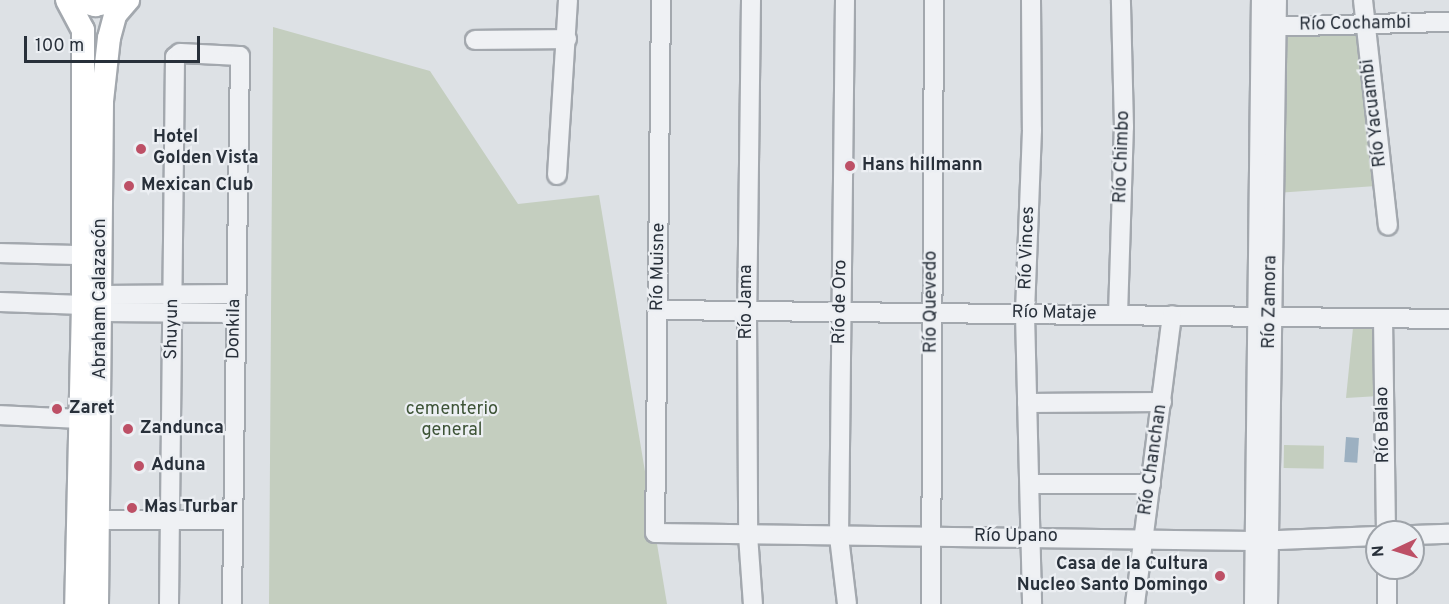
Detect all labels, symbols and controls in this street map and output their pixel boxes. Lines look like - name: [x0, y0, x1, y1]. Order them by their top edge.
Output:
- street label: Río Cochambi: [1299, 13, 1411, 37]
- scale bar: [27, 24, 202, 62]
- text: 100 m: [35, 35, 84, 58]
- street label: Río Yacuambi: [1358, 57, 1392, 169]
- street label: Río Chimbo: [1111, 110, 1135, 204]
- place label: Hotel Golden Vista: [153, 128, 259, 170]
- marker: Hotel Golden Vista: [134, 142, 148, 156]
- place label: Hans hillmann: [862, 155, 983, 177]
- marker: Hans hillmann: [843, 159, 857, 173]
- place label: Mexican Club: [141, 175, 253, 197]
- marker: Mexican Club: [122, 179, 136, 193]
- street label: Río Vinces: [1016, 205, 1040, 291]
- street label: Abraham Calazacón: [90, 218, 112, 380]
- street label: Río Muisne: [647, 223, 671, 311]
- street label: Río Quevedo: [921, 251, 943, 353]
- street label: Río Zamora: [1259, 255, 1283, 349]
- street label: Río de Oro: [829, 259, 853, 345]
- street label: Río Jama: [736, 264, 758, 340]
- street label: Shuyun: [162, 298, 184, 360]
- street label: Donkila: [224, 299, 246, 359]
- street label: Río Mataje: [1011, 302, 1097, 326]
- street label: Río Balao: [1373, 386, 1395, 464]
- place label: Zaret: [69, 398, 115, 420]
- park label: cementerio general: [406, 400, 498, 442]
- marker: Zaret: [50, 402, 64, 416]
- street label: Río Chanchan: [1136, 403, 1172, 517]
- place label: Zandunca: [140, 418, 224, 440]
- marker: Zandunca: [121, 422, 135, 436]
- place label: Aduna: [151, 455, 205, 477]
- marker: Aduna: [132, 459, 146, 473]
- place label: Mas Turbar: [144, 497, 238, 519]
- marker: Mas Turbar: [125, 501, 139, 515]
- north arrow: [1365, 520, 1425, 580]
- street label: Río Upano: [974, 526, 1058, 548]
- text: N: [1369, 545, 1389, 558]
- place label: Casa de la Cultura Nucleo Santo Domingo: [1017, 555, 1208, 598]
- marker: Casa de la Cultura Nucleo Santo Domingo: [1213, 569, 1227, 583]

